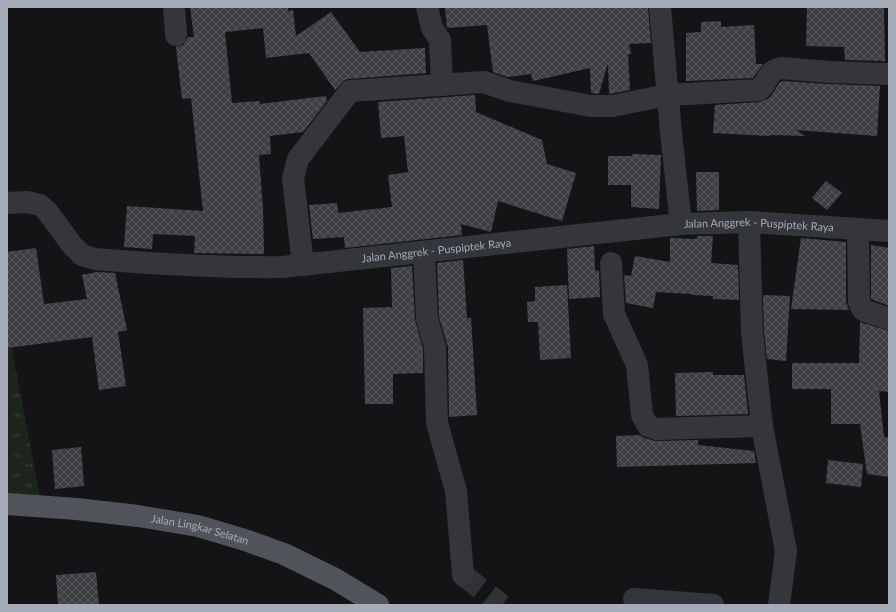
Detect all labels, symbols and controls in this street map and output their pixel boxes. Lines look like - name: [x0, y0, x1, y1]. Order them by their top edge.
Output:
- street label: Jalan Anggrek - Puspiptek Raya: [684, 215, 834, 233]
- street label: Jalan Anggrek - Puspiptek Raya: [361, 235, 512, 264]
- street label: Jalan Lingkar Selatan: [150, 511, 251, 547]

